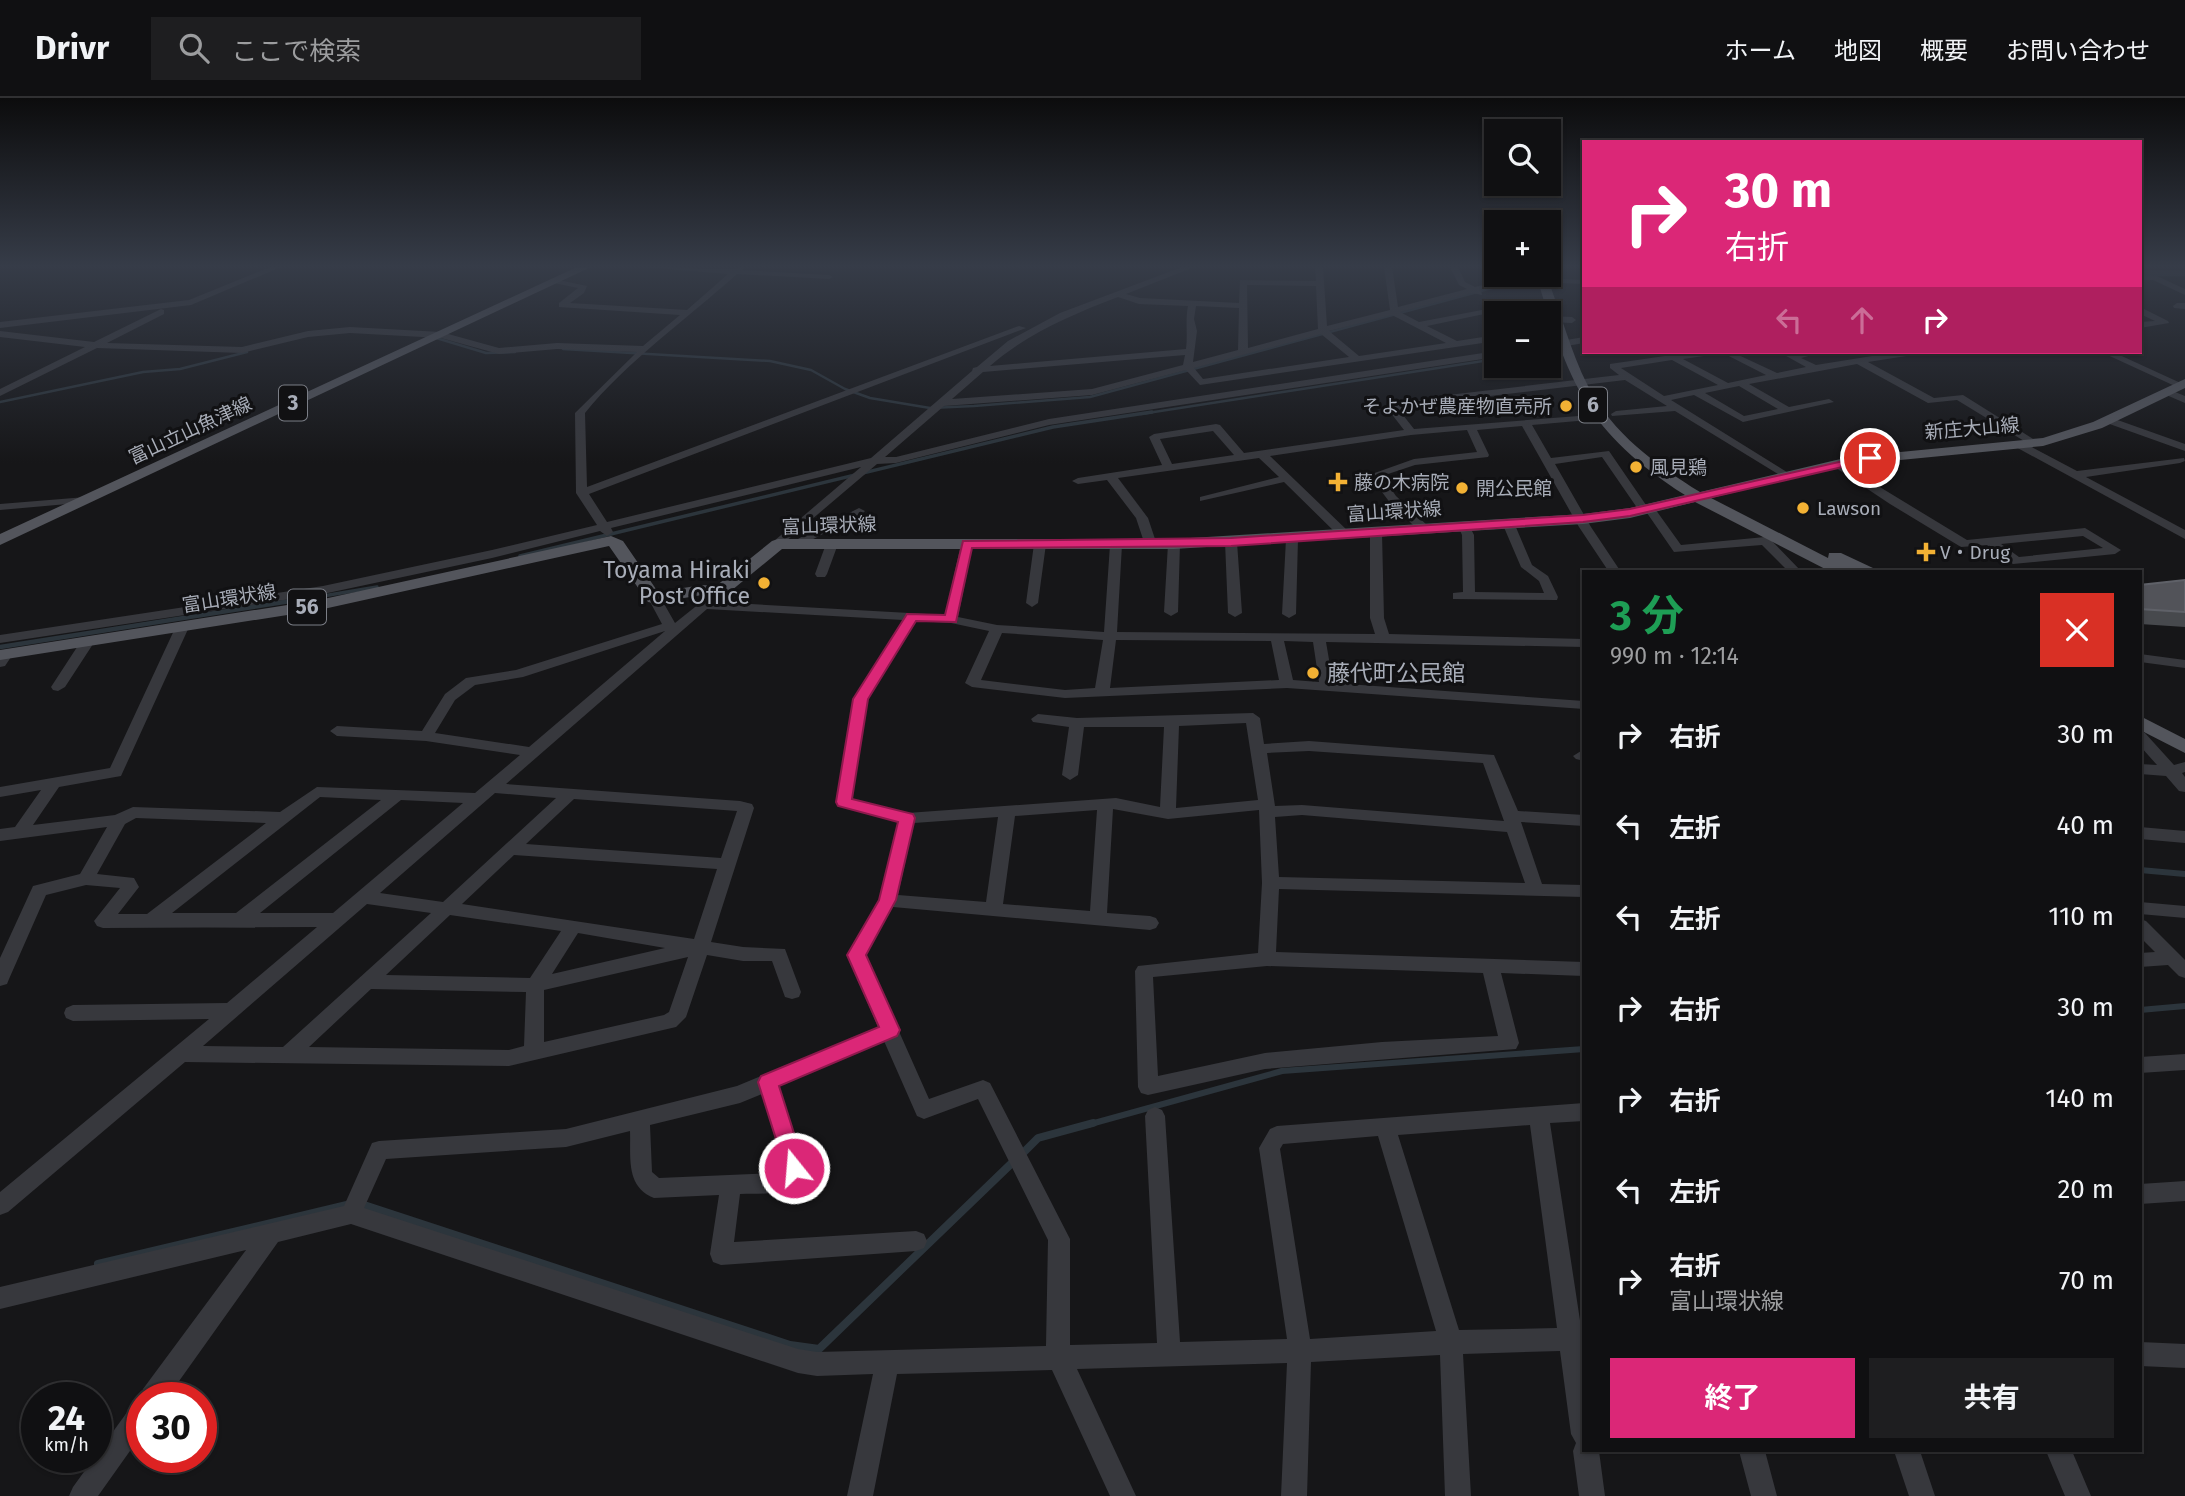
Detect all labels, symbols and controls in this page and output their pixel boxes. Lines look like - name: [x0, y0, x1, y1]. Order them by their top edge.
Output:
- search box: [151, 17, 641, 80]
- text: Drivr: [35, 28, 109, 68]
- icon: search: [175, 29, 213, 67]
- text: ここで検索: [231, 36, 361, 67]
- text: ホーム: [1725, 37, 1796, 65]
- text: 地図: [1834, 37, 1882, 65]
- text: 概要: [1920, 37, 1968, 65]
- text: お問い合わせ: [2006, 37, 2150, 65]
- map controls: [1484, 119, 1561, 378]
- button: search: [1484, 119, 1561, 196]
- text: 30 m: [1725, 161, 1832, 220]
- icon: right: [1610, 168, 1701, 259]
- button: +: [1484, 210, 1561, 287]
- text: 右折: [1725, 228, 1789, 266]
- button: −: [1484, 301, 1561, 378]
- icon: left: [1770, 301, 1808, 339]
- icon: ahead: [1843, 301, 1881, 339]
- icon: right: [1916, 301, 1954, 339]
- road number: 3: [279, 386, 307, 420]
- road number: 6: [1579, 388, 1607, 422]
- street label: 富山立山魚津線: [125, 392, 255, 469]
- place label: そよかぜ農産物直売所: [1362, 395, 1552, 418]
- marker: そよかぜ農産物直売所: [1558, 398, 1574, 414]
- street label: 新庄大山線: [1924, 413, 2020, 444]
- pin: [1840, 428, 1900, 488]
- icon: arrive: [1851, 439, 1889, 477]
- place label: 風見鶏: [1650, 456, 1707, 479]
- marker: 風見鶏: [1628, 459, 1644, 475]
- place label: 藤の木病院: [1354, 471, 1449, 494]
- marker: 藤の木病院: [1328, 472, 1348, 492]
- place label: 開公民館: [1476, 477, 1552, 500]
- marker: 開公民館: [1454, 480, 1470, 496]
- street label: 富山環状線: [1346, 497, 1442, 526]
- place label: Lawson: [1817, 497, 1881, 520]
- marker: Lawson: [1795, 500, 1811, 516]
- street label: 富山環状線: [781, 512, 877, 539]
- place label: V・Drug: [1940, 541, 2010, 564]
- marker: V・Drug: [1918, 544, 1934, 560]
- place label: Toyama Hiraki Post Office: [603, 556, 750, 610]
- marker: Toyama Hiraki Post Office: [756, 575, 772, 591]
- street label: 富山環状線: [180, 580, 278, 617]
- road number: 56: [288, 589, 326, 624]
- text: 3 分: [1610, 591, 1684, 641]
- button: close: [2040, 593, 2114, 667]
- text: 990 m · 12:14: [1610, 642, 1739, 670]
- place label: 藤代町公民館: [1327, 659, 1465, 687]
- marker: 藤代町公民館: [1305, 665, 1321, 681]
- icon: right: [1610, 716, 1648, 754]
- text: 30 m: [2057, 719, 2114, 750]
- text: 右折: [1669, 722, 1721, 753]
- icon: left: [1610, 807, 1648, 845]
- text: 40 m: [2056, 810, 2114, 841]
- text: 左折: [1669, 813, 1721, 844]
- icon: left: [1610, 898, 1648, 936]
- text: 110 m: [2048, 901, 2114, 932]
- text: 左折: [1669, 904, 1721, 935]
- icon: right: [1610, 989, 1648, 1027]
- text: 30 m: [2057, 992, 2114, 1023]
- text: 右折: [1669, 995, 1721, 1026]
- icon: right: [1610, 1080, 1648, 1118]
- text: 140 m: [2045, 1083, 2114, 1114]
- text: 右折: [1669, 1086, 1721, 1117]
- position arrow: [757, 1131, 831, 1205]
- icon: left: [1610, 1171, 1648, 1209]
- text: 20 m: [2057, 1174, 2114, 1205]
- text: 左折: [1669, 1177, 1721, 1208]
- text: 右折: [1669, 1251, 1721, 1282]
- icon: right: [1610, 1262, 1648, 1300]
- text: 70 m: [2059, 1265, 2114, 1296]
- text: 富山環状線: [1669, 1287, 1784, 1315]
- button: 終了: [1610, 1358, 1855, 1438]
- button: 共有: [1869, 1358, 2114, 1438]
- speed limit sign: 30: [126, 1382, 217, 1473]
- text: 24: [48, 1397, 85, 1439]
- text: km/h: [44, 1434, 89, 1456]

